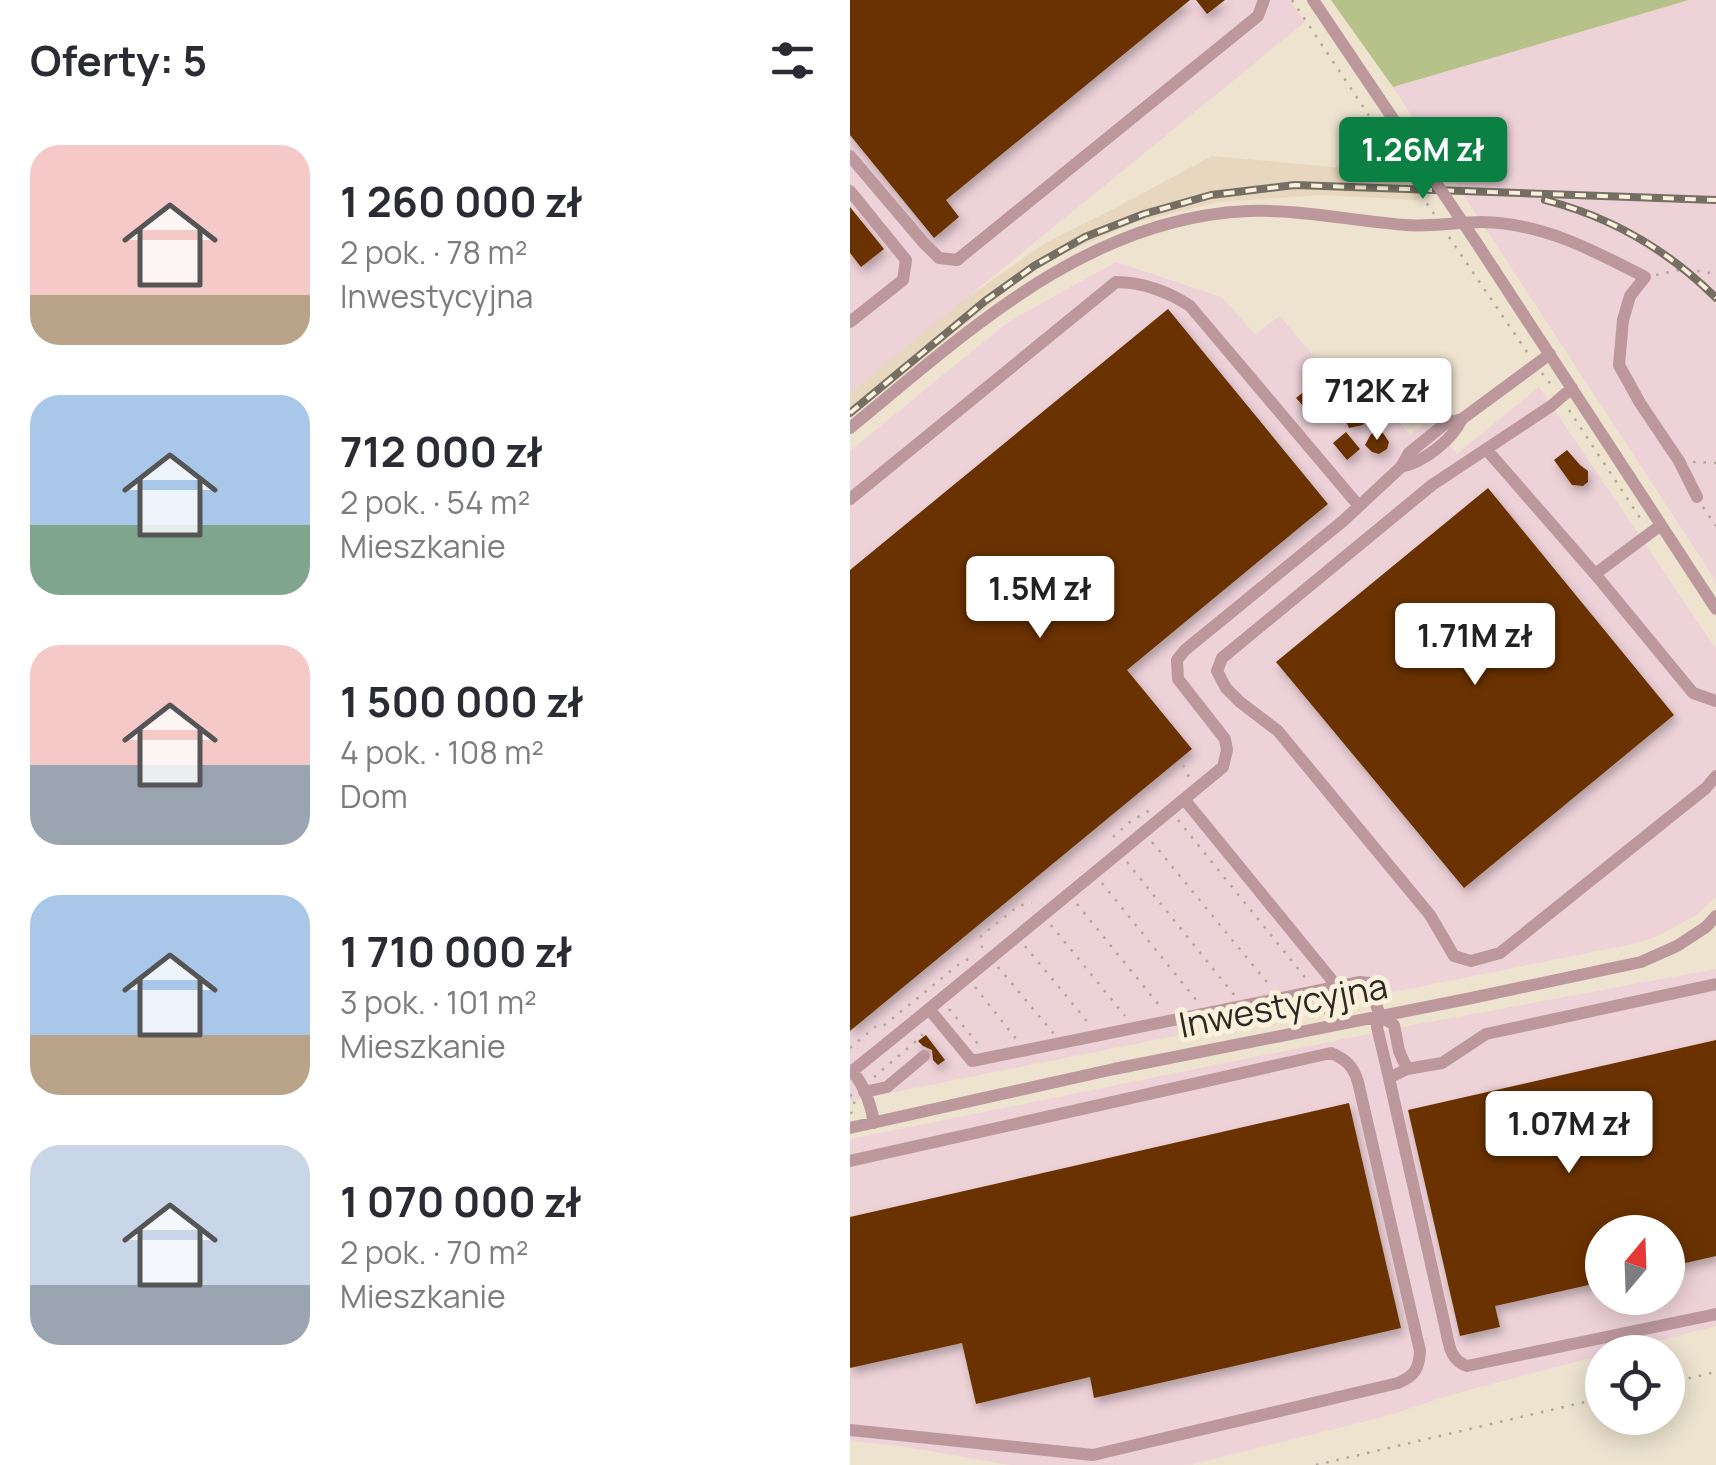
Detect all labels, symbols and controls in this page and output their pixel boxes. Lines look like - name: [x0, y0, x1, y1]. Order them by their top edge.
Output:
- text: Oferty: 5: [30, 31, 207, 89]
- icon: filters: [765, 33, 820, 88]
- pin: 1.26M zł: [1320, 117, 1526, 202]
- text: 1.26M zł: [1361, 127, 1485, 171]
- text: 1 260 000 zł: [340, 172, 583, 230]
- icon: home: [110, 185, 230, 305]
- text: 2 pok. · 78 m²: [340, 230, 528, 274]
- text: Inwestycyjna: [340, 274, 533, 318]
- pin: 712K zł: [1285, 358, 1469, 443]
- text: 712K zł: [1324, 368, 1430, 412]
- text: 712 000 zł: [340, 422, 543, 480]
- icon: home: [110, 435, 230, 555]
- text: 2 pok. · 54 m²: [340, 480, 530, 524]
- text: Mieszkanie: [340, 524, 506, 568]
- pin: 1.5M zł: [948, 556, 1132, 641]
- text: 1.5M zł: [988, 566, 1092, 610]
- pin: 1.71M zł: [1372, 603, 1578, 688]
- text: 1.71M zł: [1417, 613, 1533, 657]
- text: 1 500 000 zł: [340, 672, 584, 730]
- icon: home: [110, 685, 230, 805]
- text: 4 pok. · 108 m²: [340, 730, 544, 774]
- text: Dom: [340, 774, 408, 818]
- text: 1 710 000 zł: [340, 922, 572, 980]
- icon: home: [110, 935, 230, 1055]
- street label: Inwestycyjna: [1175, 961, 1391, 1049]
- text: 3 pok. · 101 m²: [340, 980, 537, 1024]
- text: Mieszkanie: [340, 1024, 506, 1068]
- pin: 1.07M zł: [1466, 1091, 1672, 1176]
- text: 1.07M zł: [1508, 1101, 1630, 1145]
- text: 1 070 000 zł: [340, 1172, 582, 1230]
- icon: home: [110, 1185, 230, 1305]
- north arrow: [1585, 1215, 1685, 1315]
- map controls: [1585, 1215, 1685, 1435]
- text: 2 pok. · 70 m²: [340, 1230, 528, 1274]
- text: Mieszkanie: [340, 1274, 506, 1318]
- button: locate: [1585, 1335, 1685, 1435]

